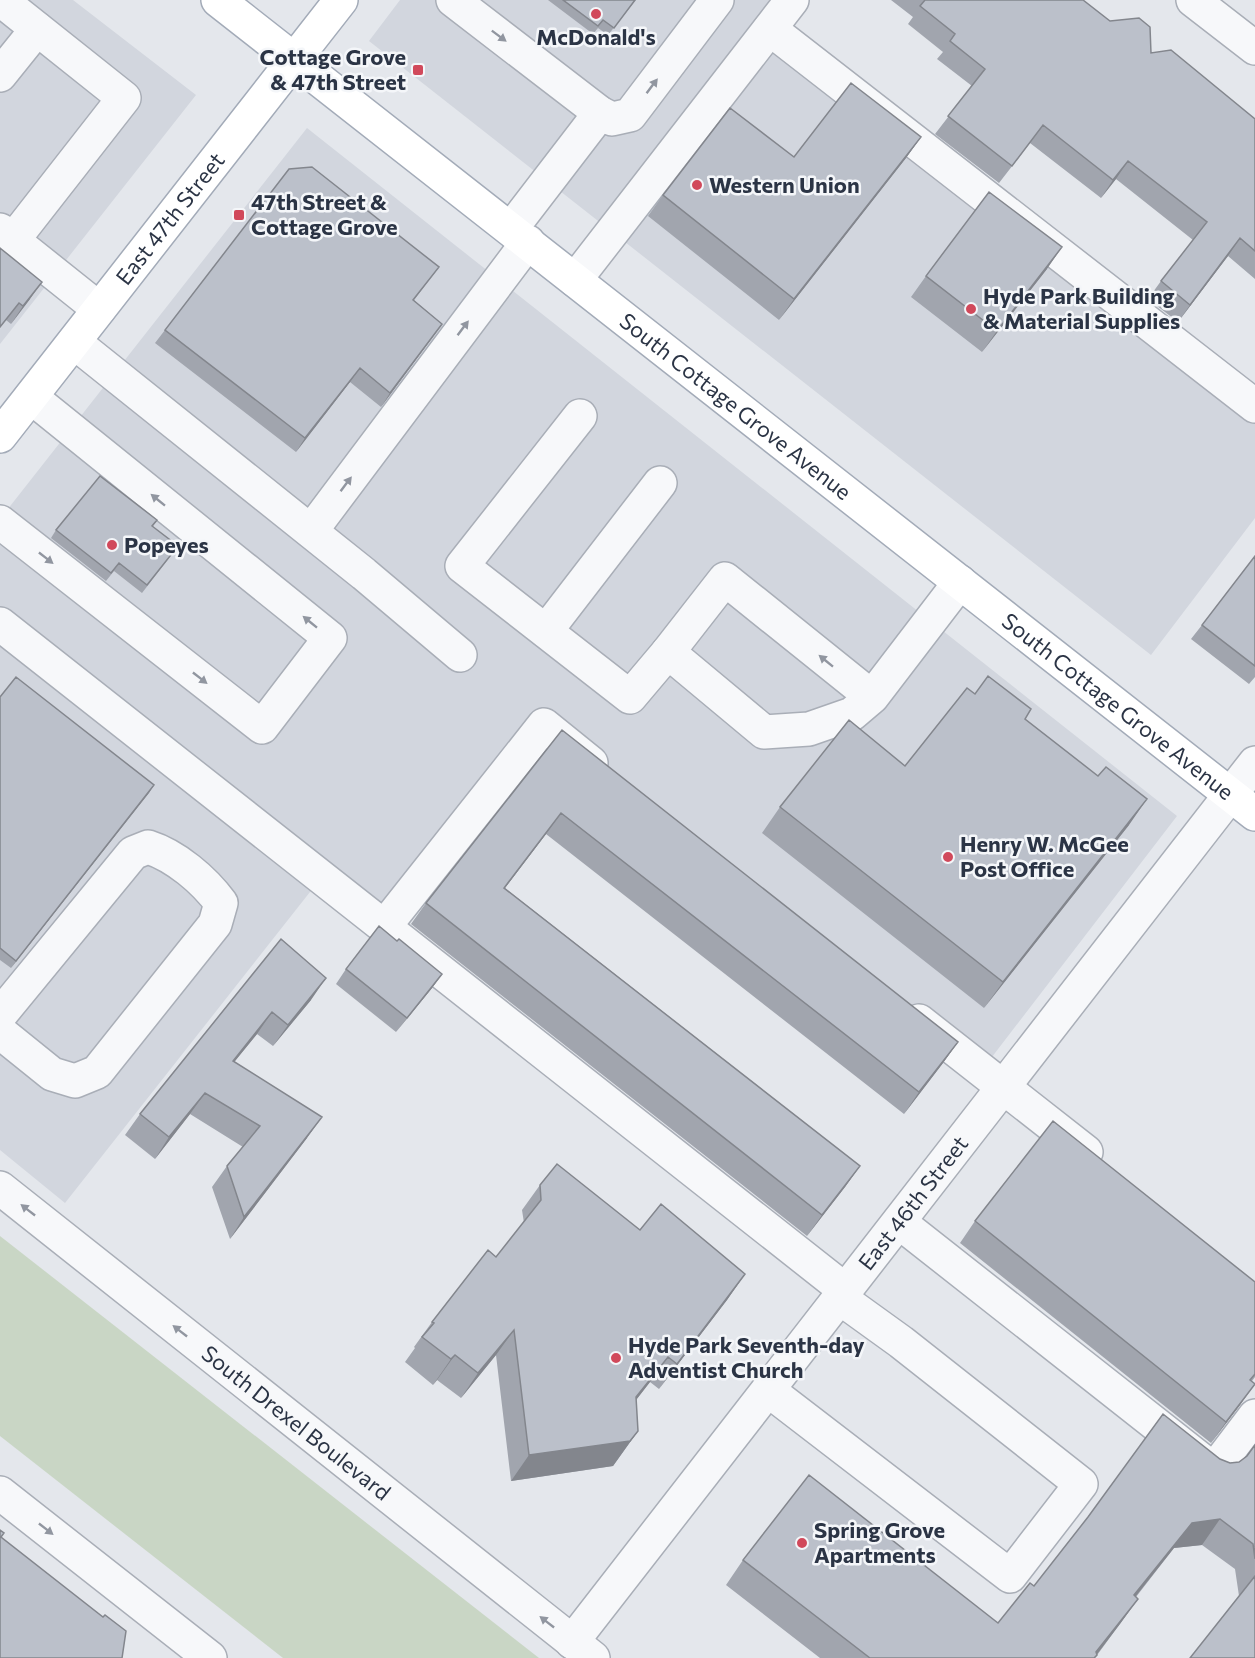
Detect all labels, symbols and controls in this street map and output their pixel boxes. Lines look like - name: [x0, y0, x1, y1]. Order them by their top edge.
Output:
- marker: McDonald's: [589, 7, 603, 21]
- place label: McDonald's: [536, 23, 656, 50]
- one-way arrow: [491, 29, 507, 42]
- place label: Cottage Grove & 47th Street: [260, 43, 406, 95]
- marker: Cottage Grove & 47th Street: [411, 63, 425, 77]
- one-way arrow: [645, 78, 658, 94]
- street label: East 47th Street: [110, 147, 230, 290]
- place label: Western Union: [709, 171, 860, 198]
- marker: Western Union: [690, 178, 704, 192]
- place label: 47th Street & Cottage Grove: [251, 188, 398, 240]
- marker: 47th Street & Cottage Grove: [232, 208, 246, 222]
- place label: Hyde Park Building & Material Supplies: [983, 282, 1180, 334]
- marker: Hyde Park Building & Material Supplies: [964, 302, 978, 316]
- street label: South Cottage Grove Avenue: [615, 307, 857, 505]
- one-way arrow: [457, 320, 469, 336]
- one-way arrow: [339, 476, 352, 492]
- one-way arrow: [151, 495, 166, 507]
- place label: Popeyes: [124, 531, 209, 558]
- marker: Popeyes: [105, 538, 119, 552]
- one-way arrow: [38, 552, 54, 565]
- street label: South Cottage Grove Avenue: [997, 607, 1239, 805]
- one-way arrow: [303, 617, 318, 629]
- one-way arrow: [819, 655, 834, 667]
- one-way arrow: [192, 672, 208, 685]
- place label: Henry W. McGee Post Office: [960, 830, 1129, 882]
- marker: Henry W. McGee Post Office: [941, 850, 955, 864]
- street label: East 46th Street: [852, 1130, 973, 1275]
- one-way arrow: [20, 1204, 35, 1216]
- one-way arrow: [173, 1326, 188, 1338]
- place label: Hyde Park Seventh-day Adventist Church: [628, 1331, 865, 1383]
- street label: South Drexel Boulevard: [197, 1339, 396, 1505]
- marker: Hyde Park Seventh-day Adventist Church: [609, 1351, 623, 1365]
- place label: Spring Grove Apartments: [814, 1516, 945, 1568]
- one-way arrow: [38, 1522, 54, 1535]
- marker: Spring Grove Apartments: [795, 1536, 809, 1550]
- one-way arrow: [539, 1615, 555, 1628]

